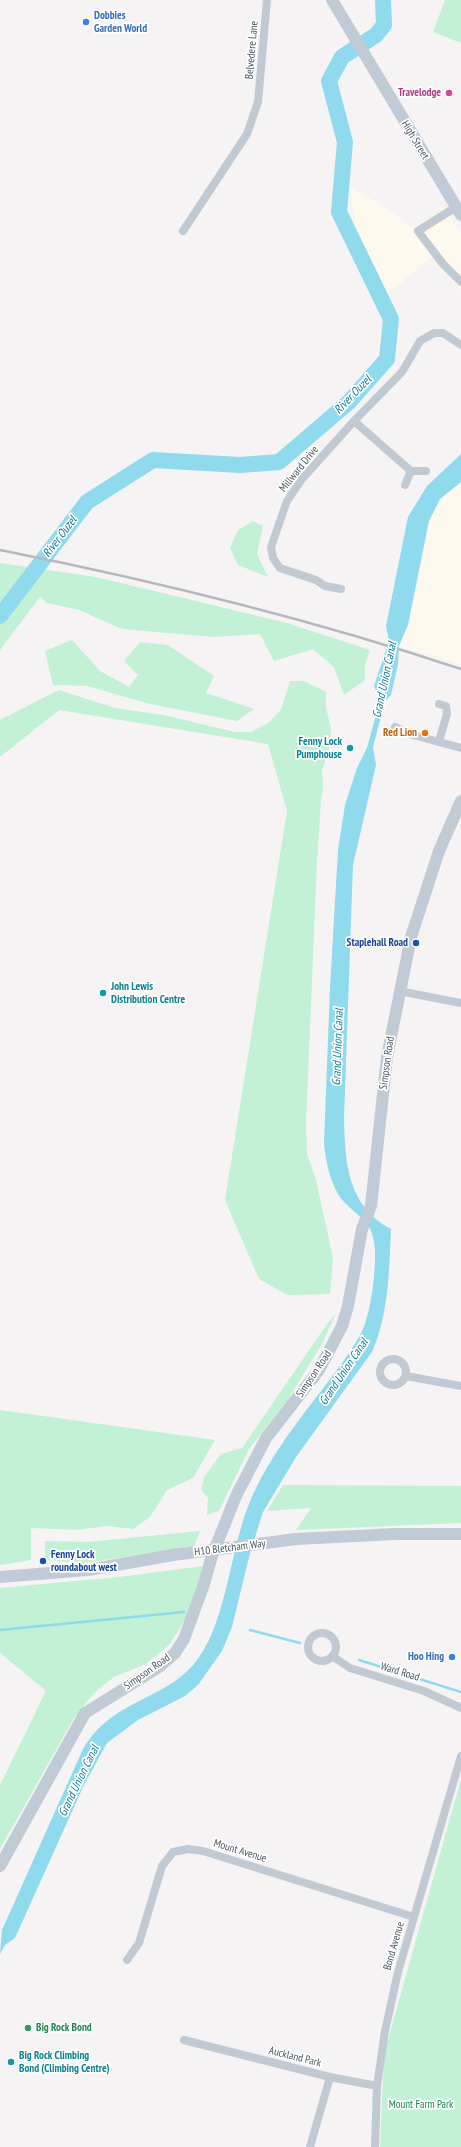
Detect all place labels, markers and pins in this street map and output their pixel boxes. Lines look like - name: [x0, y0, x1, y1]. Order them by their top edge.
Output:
- place label: Dobbies Garden World: [94, 9, 147, 35]
- marker: Dobbies Garden World: [81, 17, 91, 27]
- place label: Travelodge: [398, 86, 441, 100]
- marker: Travelodge: [444, 88, 454, 98]
- place label: Red Lion: [383, 726, 417, 740]
- marker: Red Lion: [420, 728, 430, 738]
- place label: Fenny Lock Pumphouse: [297, 735, 342, 761]
- marker: Fenny Lock Pumphouse: [345, 743, 355, 753]
- place label: Staplehall Road: [347, 936, 408, 950]
- marker: Staplehall Road: [411, 938, 421, 948]
- place label: John Lewis Distribution Centre: [111, 980, 185, 1006]
- marker: John Lewis Distribution Centre: [98, 988, 108, 998]
- place label: Fenny Lock roundabout west: [51, 1548, 117, 1574]
- marker: Fenny Lock roundabout west: [38, 1556, 48, 1566]
- place label: Hoo Hing: [408, 1650, 444, 1664]
- marker: Hoo Hing: [447, 1652, 457, 1662]
- place label: Big Rock Bond: [36, 2021, 92, 2035]
- marker: Big Rock Bond: [23, 2023, 33, 2033]
- place label: Big Rock Climbing Bond (Climbing Centre): [19, 2049, 110, 2075]
- marker: Big Rock Climbing Bond (Climbing Centre): [6, 2057, 16, 2067]

